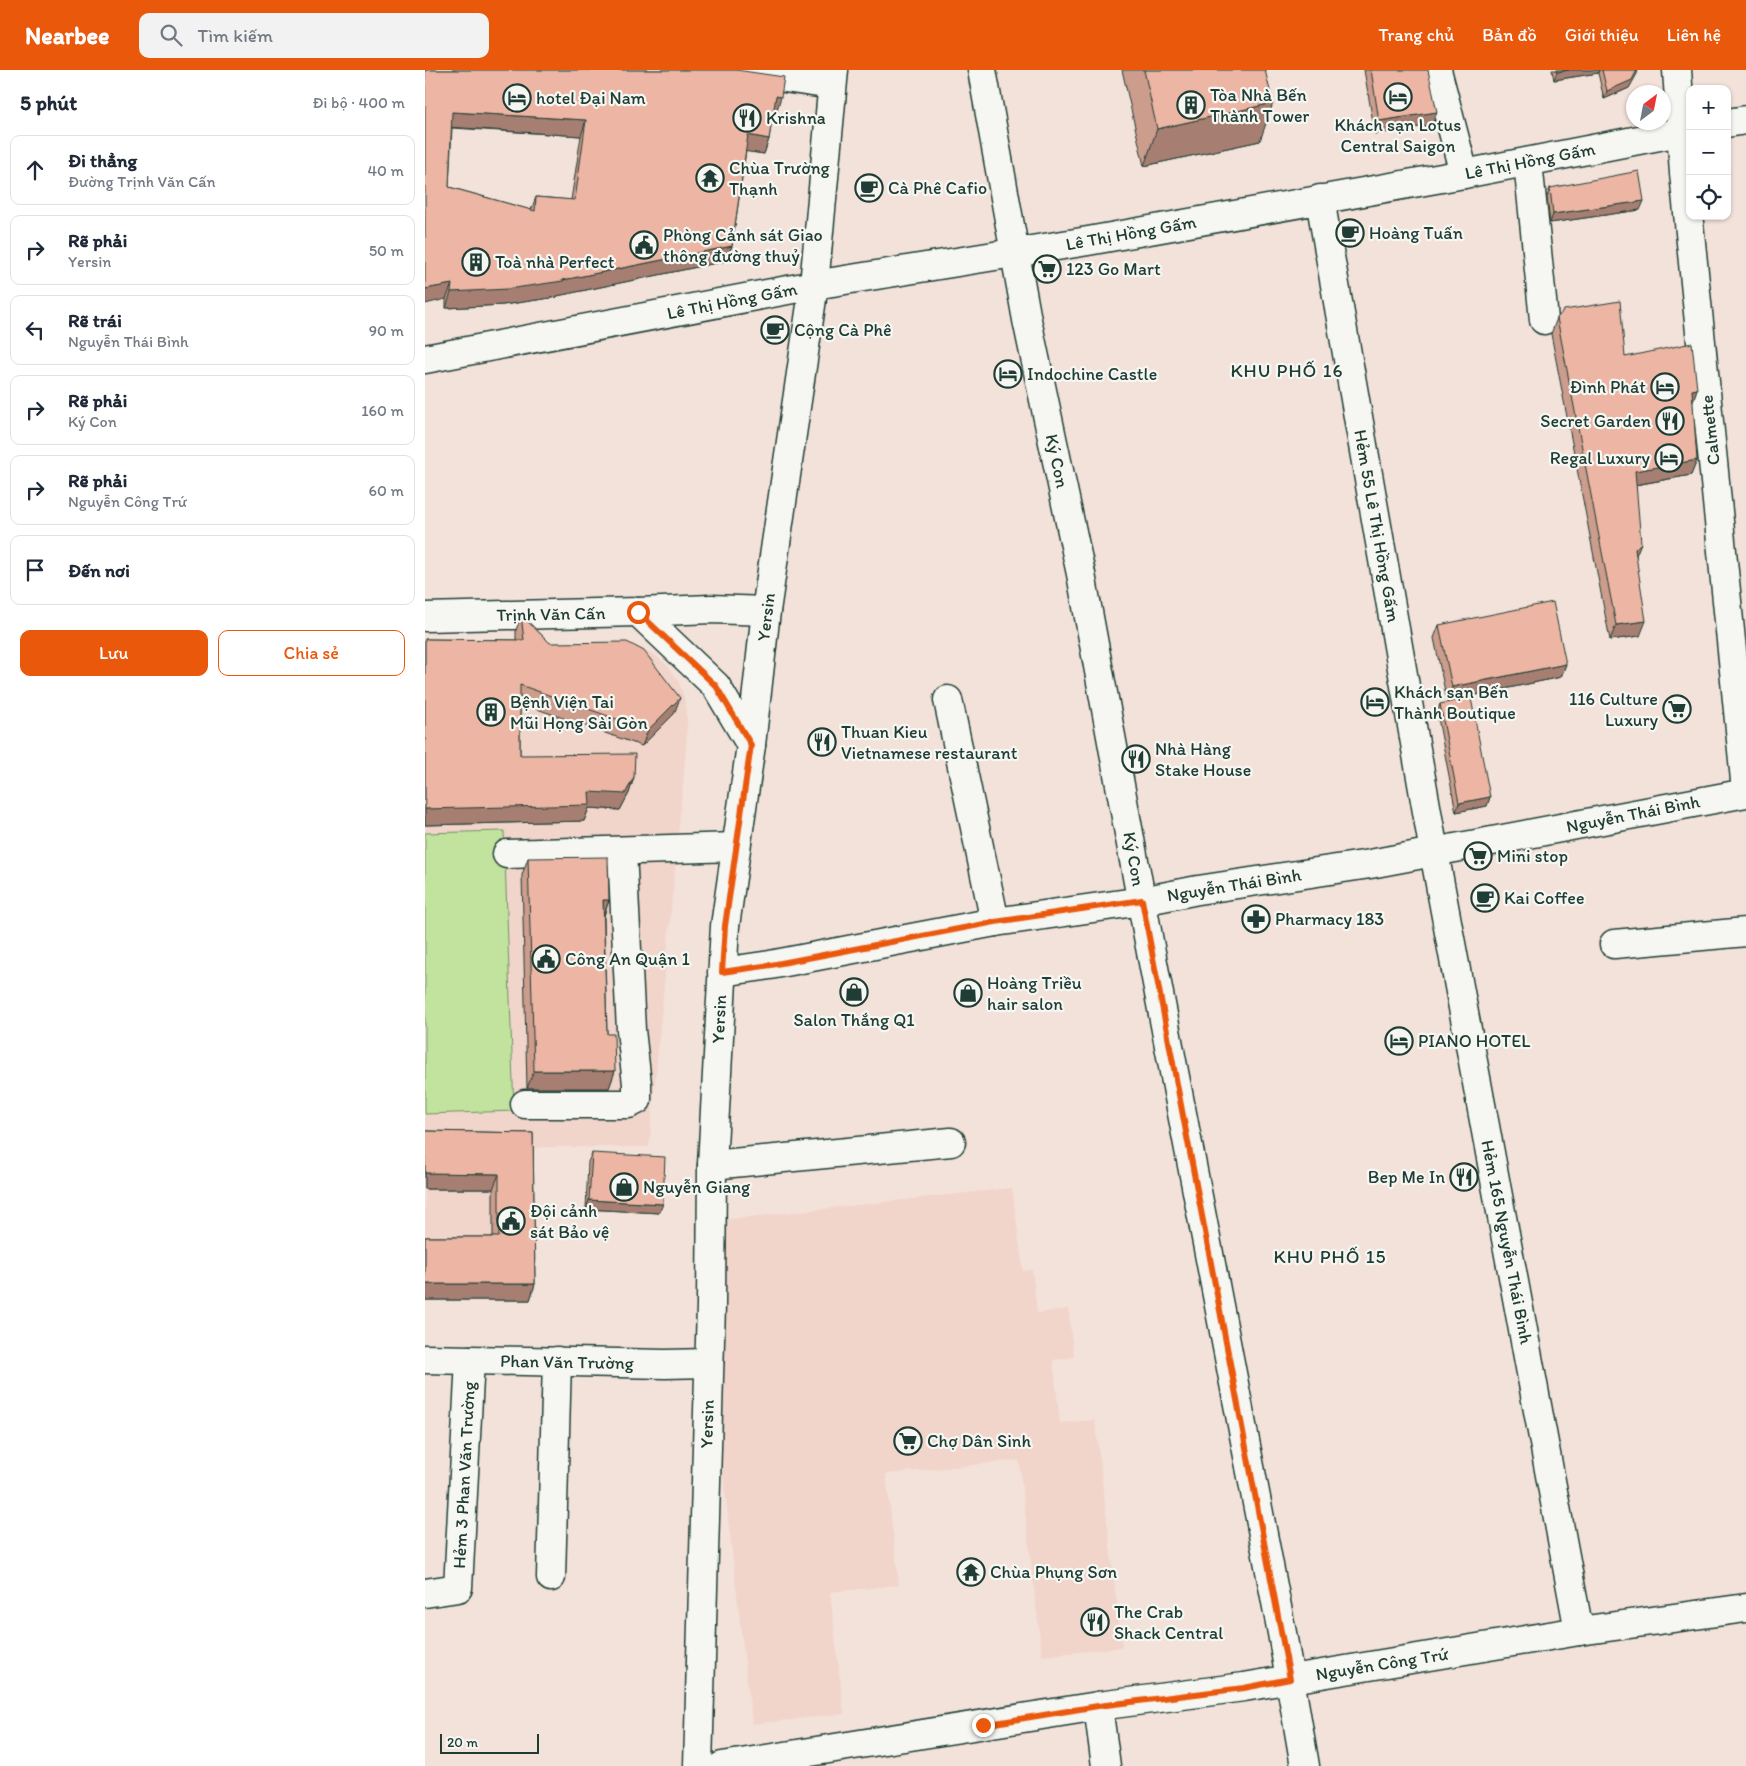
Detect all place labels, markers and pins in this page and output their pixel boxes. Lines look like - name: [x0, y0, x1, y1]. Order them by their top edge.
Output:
- hotel icon: Khách sạn Lotus Central Saigon: [1383, 82, 1413, 112]
- hotel icon: hotel Đại Nam: [502, 83, 532, 113]
- place label: Tòa Nhà Bến Thành Tower: [1210, 84, 1310, 127]
- place label: hotel Đại Nam: [536, 87, 646, 109]
- building icon: Tòa Nhà Bến Thành Tower: [1176, 90, 1206, 120]
- restaurant icon: Krishna: [732, 103, 762, 133]
- place label: Krishna: [766, 107, 826, 129]
- place label: Khách sạn Lotus Central Saigon: [1335, 114, 1461, 157]
- place label: Chùa Trường Thạnh: [729, 157, 831, 200]
- temple icon: Chùa Trường Thạnh: [695, 163, 725, 193]
- cafe icon: Cà Phê Cafio: [854, 173, 884, 203]
- place label: Cà Phê Cafio: [888, 177, 987, 199]
- cafe icon: Hoàng Tuấn: [1335, 218, 1365, 248]
- place label: Hoàng Tuấn: [1369, 222, 1463, 244]
- place label: Phòng Cảnh sát Giao thông đường thuỷ: [663, 224, 823, 267]
- public building icon: Phòng Cảnh sát Giao thông đường thuỷ: [629, 230, 659, 260]
- building icon: Toà nhà Perfect: [461, 247, 491, 277]
- place label: Toà nhà Perfect: [495, 251, 615, 273]
- supermarket icon: 123 Go Mart: [1032, 254, 1062, 284]
- place label: 123 Go Mart: [1066, 258, 1161, 280]
- cafe icon: Cộng Cà Phê: [760, 315, 790, 345]
- place label: Cộng Cà Phê: [794, 319, 892, 341]
- hotel icon: Indochine Castle: [993, 359, 1023, 389]
- place label: Indochine Castle: [1027, 363, 1157, 385]
- hotel icon: Đình Phát: [1650, 372, 1680, 402]
- place label: Đình Phát: [1570, 376, 1646, 398]
- restaurant icon: Secret Garden: [1655, 406, 1685, 436]
- place label: Secret Garden: [1540, 410, 1651, 432]
- hotel icon: Regal Luxury: [1654, 443, 1684, 473]
- place label: Regal Luxury: [1550, 447, 1651, 469]
- place label: Khách sạn Bến Thành Boutique: [1394, 681, 1516, 724]
- hotel icon: Khách sạn Bến Thành Boutique: [1360, 687, 1390, 717]
- place label: 116 Culture Luxury: [1569, 688, 1658, 731]
- place label: Bệnh Viện Tai Mũi Họng Sài Gòn: [510, 691, 648, 734]
- supermarket icon: 116 Culture Luxury: [1662, 694, 1692, 724]
- building icon: Bệnh Viện Tai Mũi Họng Sài Gòn: [476, 697, 506, 727]
- place label: Thuan Kieu Vietnamese restaurant: [841, 721, 1018, 764]
- restaurant icon: Thuan Kieu Vietnamese restaurant: [807, 727, 837, 757]
- place label: Nhà Hàng Stake House: [1155, 738, 1251, 781]
- restaurant icon: Nhà Hàng Stake House: [1121, 744, 1151, 774]
- supermarket icon: Mini stop: [1463, 841, 1493, 871]
- place label: Mini stop: [1497, 845, 1568, 867]
- cafe icon: Kai Coffee: [1470, 883, 1500, 913]
- place label: Kai Coffee: [1504, 887, 1585, 909]
- pharmacy icon: Pharmacy 183: [1241, 904, 1271, 934]
- place label: Pharmacy 183: [1275, 908, 1384, 930]
- public building icon: Công An Quận 1: [531, 944, 561, 974]
- place label: Công An Quận 1: [565, 948, 690, 970]
- place label: Hoàng Triều hair salon: [987, 972, 1082, 1015]
- shop icon: Salon Thắng Q1: [839, 977, 869, 1007]
- shop icon: Hoàng Triều hair salon: [953, 978, 983, 1008]
- place label: Salon Thắng Q1: [793, 1009, 915, 1031]
- hotel icon: PIANO HOTEL: [1384, 1026, 1414, 1056]
- place label: PIANO HOTEL: [1418, 1030, 1530, 1052]
- restaurant icon: Bep Me In: [1449, 1162, 1479, 1192]
- place label: Bep Me In: [1368, 1166, 1445, 1188]
- shop icon: Nguyễn Giang: [609, 1172, 639, 1202]
- place label: Nguyễn Giang: [643, 1176, 751, 1198]
- place label: Đội cảnh sát Bảo vệ: [530, 1200, 609, 1243]
- public building icon: Đội cảnh sát Bảo vệ: [496, 1206, 526, 1236]
- supermarket icon: Chợ Dân Sinh: [893, 1426, 923, 1456]
- place label: Chợ Dân Sinh: [927, 1430, 1031, 1452]
- temple icon: Chùa Phụng Sơn: [956, 1557, 986, 1587]
- place label: Chùa Phụng Sơn: [990, 1561, 1117, 1583]
- place label: The Crab Shack Central: [1114, 1601, 1223, 1644]
- restaurant icon: The Crab Shack Central: [1080, 1607, 1110, 1637]

